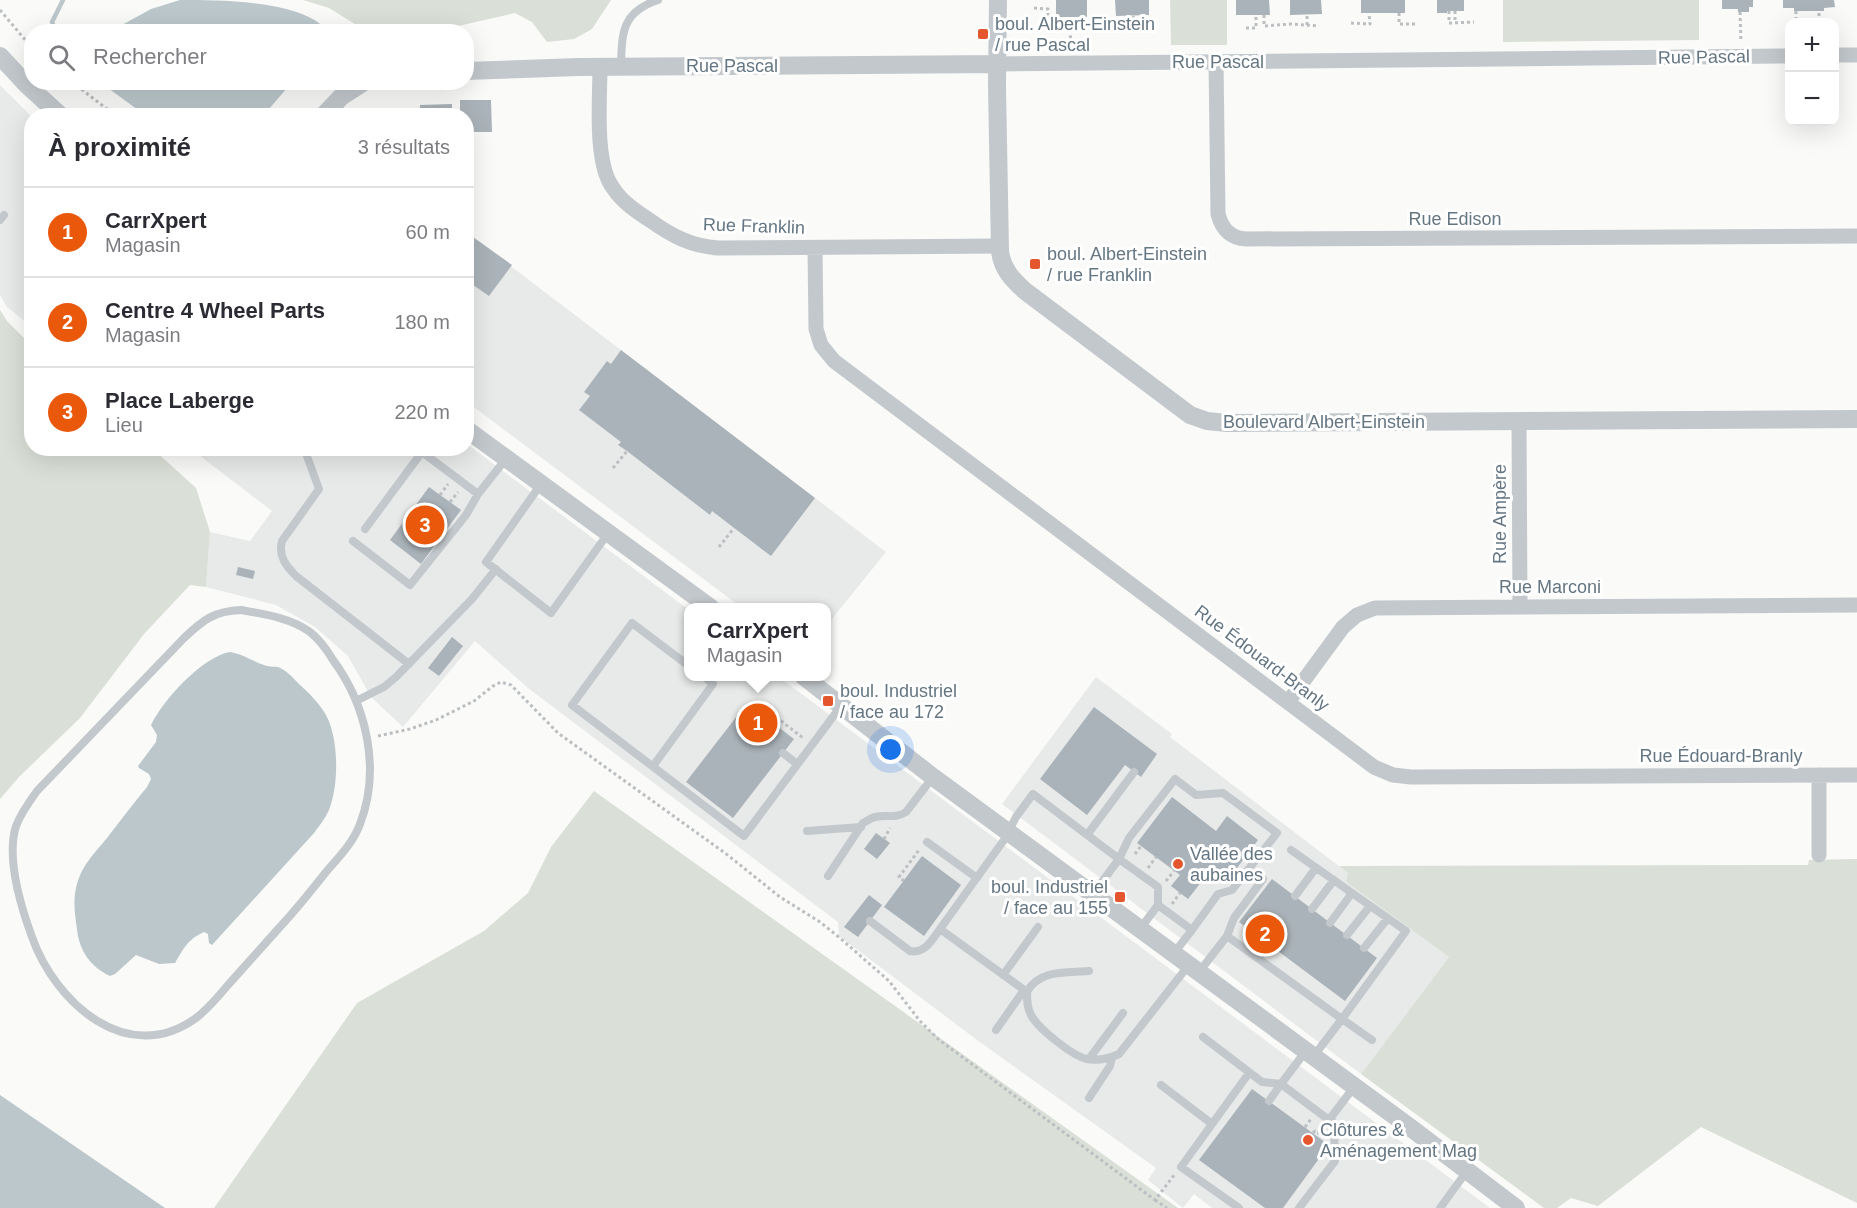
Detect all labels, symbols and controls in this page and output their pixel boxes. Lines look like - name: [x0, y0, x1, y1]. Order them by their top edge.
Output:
- place label: boul. Albert-Einstein / rue Pascal: [995, 14, 1155, 55]
- map controls: [1785, 18, 1839, 126]
- button: +: [1785, 18, 1839, 72]
- search box: [24, 24, 474, 90]
- marker: boul. Albert-Einstein / rue Pascal: [976, 27, 990, 41]
- icon: search: [45, 41, 78, 74]
- text: Rechercher: [93, 44, 207, 69]
- street label: Rue Pascal: [1658, 46, 1750, 68]
- street label: Rue Pascal: [1172, 52, 1264, 72]
- street label: Rue Pascal: [686, 56, 778, 76]
- button: −: [1785, 72, 1839, 126]
- text: À proximité: [48, 132, 191, 162]
- text: 3 résultats: [358, 136, 450, 158]
- text: CarrXpert: [105, 208, 206, 233]
- street label: Rue Edison: [1408, 209, 1502, 229]
- street label: Rue Franklin: [703, 214, 805, 238]
- text: 1: [62, 221, 73, 243]
- text: 60 m: [406, 221, 450, 243]
- text: Magasin: [105, 234, 181, 256]
- place label: boul. Albert-Einstein / rue Franklin: [1047, 244, 1207, 285]
- marker: boul. Albert-Einstein / rue Franklin: [1028, 257, 1042, 271]
- text: Centre 4 Wheel Parts: [105, 298, 325, 323]
- text: 2: [62, 311, 73, 333]
- text: 180 m: [394, 311, 450, 333]
- text: Magasin: [105, 324, 181, 346]
- text: Place Laberge: [105, 388, 254, 413]
- text: 3: [62, 401, 73, 423]
- text: 220 m: [394, 401, 450, 423]
- street label: Boulevard Albert-Einstein: [1223, 412, 1425, 432]
- text: Lieu: [105, 414, 143, 436]
- street label: Rue Ampère: [1490, 464, 1510, 564]
- pin: 3: [406, 502, 444, 548]
- street label: Rue Marconi: [1499, 577, 1601, 597]
- street label: Rue Édouard-Branly: [1191, 601, 1333, 715]
- popup: [684, 603, 831, 681]
- text: CarrXpert: [707, 618, 808, 643]
- text: Magasin: [707, 644, 782, 666]
- place label: boul. Industriel / face au 172: [840, 681, 957, 722]
- marker: boul. Industriel / face au 172: [821, 694, 835, 708]
- pin: 1: [738, 700, 777, 746]
- your location: [876, 735, 905, 764]
- street label: Rue Édouard-Branly: [1639, 746, 1803, 766]
- place label: Vallée des aubaines: [1190, 844, 1273, 885]
- marker: Vallée des aubaines: [1171, 857, 1185, 871]
- place label: boul. Industriel / face au 155: [991, 877, 1108, 918]
- marker: boul. Industriel / face au 155: [1113, 890, 1127, 904]
- pin: 2: [1246, 912, 1284, 956]
- place label: Clôtures & Aménagement Mag: [1320, 1120, 1477, 1161]
- marker: Clôtures & Aménagement Mag: [1301, 1133, 1315, 1147]

